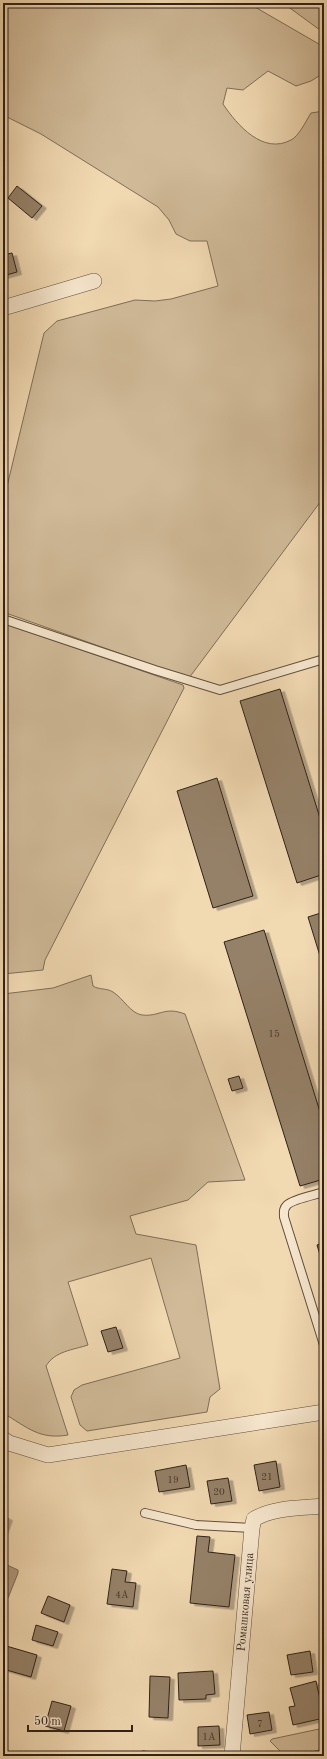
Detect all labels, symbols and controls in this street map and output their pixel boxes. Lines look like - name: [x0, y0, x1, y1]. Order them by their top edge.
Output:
- house number: 15: [268, 1029, 280, 1039]
- house number: 21: [261, 1472, 273, 1482]
- house number: 19: [167, 1475, 179, 1485]
- house number: 20: [213, 1487, 225, 1497]
- street label: Ромашковая улица: [236, 1552, 256, 1652]
- house number: 4А: [115, 1590, 129, 1600]
- scale bar: [28, 1707, 132, 1733]
- text: 50 m: [34, 1715, 61, 1728]
- house number: 7: [257, 1719, 263, 1729]
- house number: 1А: [202, 1732, 216, 1742]

